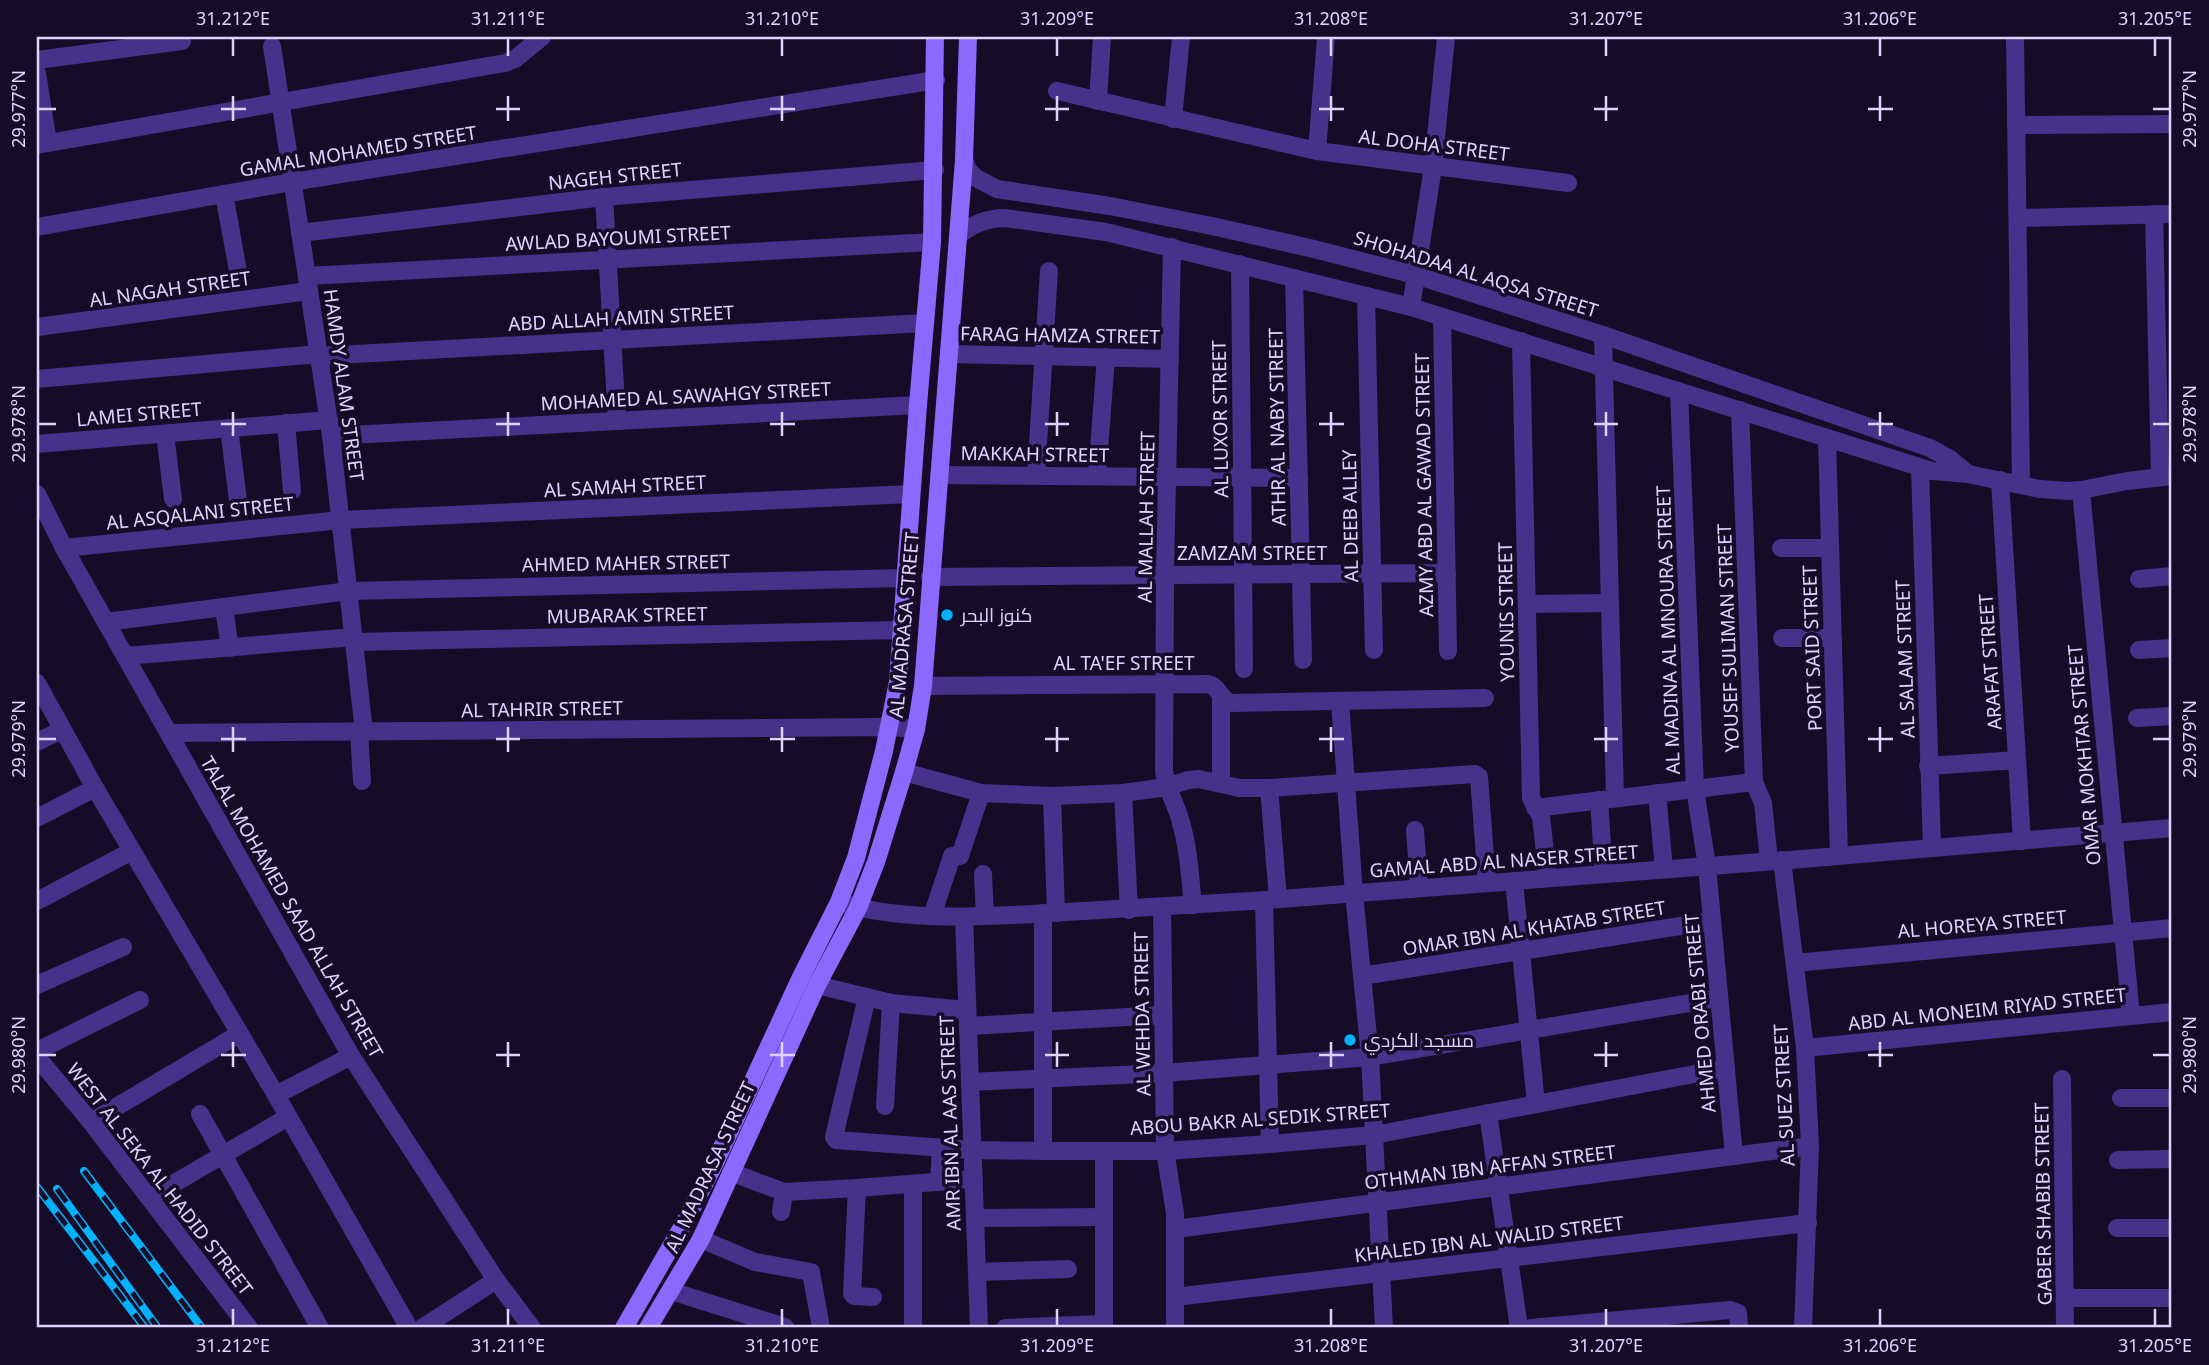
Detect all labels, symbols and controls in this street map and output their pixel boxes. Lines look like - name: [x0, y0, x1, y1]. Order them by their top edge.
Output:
- text: 31.212°E: [196, 6, 270, 30]
- text: 31.211°E: [471, 6, 545, 30]
- text: 31.210°E: [745, 6, 819, 30]
- text: 31.209°E: [1020, 6, 1094, 30]
- text: 31.208°E: [1294, 6, 1368, 30]
- text: 31.207°E: [1569, 6, 1643, 30]
- text: 31.206°E: [1843, 6, 1917, 30]
- text: 31.205°E: [2118, 6, 2192, 30]
- text: 29.977°N: [6, 70, 30, 148]
- text: 29.977°N: [2177, 70, 2201, 148]
- street label: GAMAL MOHAMED STREET: [238, 119, 479, 183]
- street label: AL DOHA STREET: [1357, 123, 1511, 167]
- street label: NAGEH STREET: [547, 156, 683, 196]
- street label: AWLAD BAYOUMI STREET: [505, 219, 732, 257]
- street label: SHOHADAA AL AQSA STREET: [1351, 224, 1602, 324]
- street label: AL NAGAH STREET: [88, 265, 253, 313]
- street label: HAMDY ALAM STREET: [318, 287, 370, 483]
- street label: ABD ALLAH AMIN STREET: [507, 299, 735, 337]
- street label: FARAG HAMZA STREET: [960, 320, 1161, 350]
- street label: ATHR AL NABY STREET: [1262, 327, 1292, 526]
- street label: AL LUXOR STREET: [1206, 340, 1234, 498]
- street label: AZMY ABD AL GAWAD STREET: [1409, 352, 1439, 617]
- street label: MOHAMED AL SAWAHGY STREET: [540, 375, 832, 417]
- text: 29.978°N: [6, 385, 30, 463]
- text: 29.978°N: [2177, 385, 2201, 463]
- street label: LAMEI STREET: [75, 396, 203, 432]
- street label: AL MALLAH STREET: [1132, 430, 1161, 603]
- street label: MAKKAH STREET: [961, 440, 1110, 468]
- street label: AL DEEB ALLEY: [1336, 449, 1364, 583]
- street label: AL SAMAH STREET: [543, 469, 707, 503]
- street label: AL MADINA AL MNOURA STREET: [1650, 485, 1686, 775]
- street label: AL ASQALANI STREET: [105, 490, 296, 536]
- street label: YOUSEF SULIMAN STREET: [1711, 523, 1745, 753]
- street label: AL MADRASA STREET: [883, 531, 925, 719]
- street label: ZAMZAM STREET: [1177, 540, 1327, 566]
- street label: YOUNIS STREET: [1492, 541, 1520, 682]
- street label: AHMED MAHER STREET: [522, 548, 731, 578]
- street label: PORT SAID STREET: [1796, 564, 1828, 731]
- street label: AL SALAM STREET: [1889, 579, 1921, 739]
- street label: ARAFAT STREET: [1972, 593, 2008, 731]
- street label: MUBARAK STREET: [546, 601, 708, 629]
- place label: كنوز البحر: [960, 602, 1032, 628]
- marker: كنوز البحر: [939, 607, 955, 623]
- street label: OMAR MOKHTAR STREET: [2061, 643, 2107, 866]
- street label: AL TA'EF STREET: [1053, 650, 1195, 676]
- street label: AL TAHRIR STREET: [461, 695, 624, 723]
- text: 29.979°N: [6, 700, 30, 778]
- text: 29.979°N: [2177, 700, 2201, 778]
- street label: TALAL MOHAMED SAAD ALLAH STREET: [195, 751, 390, 1063]
- street label: GAMAL ABD AL NASER STREET: [1369, 839, 1640, 883]
- street label: OMAR IBN AL KHATAB STREET: [1401, 894, 1668, 962]
- street label: AL HOREYA STREET: [1896, 904, 2068, 944]
- street label: AHMED ORABI STREET: [1678, 912, 1722, 1114]
- street label: AL WEHDA STREET: [1128, 931, 1156, 1096]
- street label: ABD AL MONEIM RIYAD STREET: [1847, 981, 2128, 1037]
- street label: AMR IBN AL AAS STREET: [933, 1014, 967, 1231]
- text: 29.980°N: [6, 1016, 30, 1094]
- text: 29.980°N: [2177, 1016, 2201, 1094]
- street label: AL SUEZ STREET: [1767, 1023, 1801, 1167]
- place label: مسجد الكردي: [1364, 1027, 1474, 1055]
- marker: مسجد الكردي: [1342, 1032, 1358, 1048]
- street label: WEST AL SEKA AL HADID STREET: [61, 1058, 259, 1301]
- street label: AL MADRASA STREET: [659, 1077, 761, 1257]
- street label: ABOU BAKR AL SEDIK STREET: [1129, 1097, 1391, 1141]
- street label: GABER SHABIB STREET: [2028, 1102, 2058, 1306]
- street label: OTHMAN IBN AFFAN STREET: [1363, 1139, 1618, 1195]
- street label: KHALED IBN AL WALID STREET: [1353, 1210, 1626, 1268]
- text: 31.212°E: [196, 1333, 270, 1357]
- text: 31.211°E: [471, 1333, 545, 1357]
- text: 31.210°E: [745, 1333, 819, 1357]
- text: 31.209°E: [1020, 1333, 1094, 1357]
- text: 31.208°E: [1294, 1333, 1368, 1357]
- text: 31.207°E: [1569, 1333, 1643, 1357]
- text: 31.206°E: [1843, 1333, 1917, 1357]
- text: 31.205°E: [2118, 1333, 2192, 1357]

